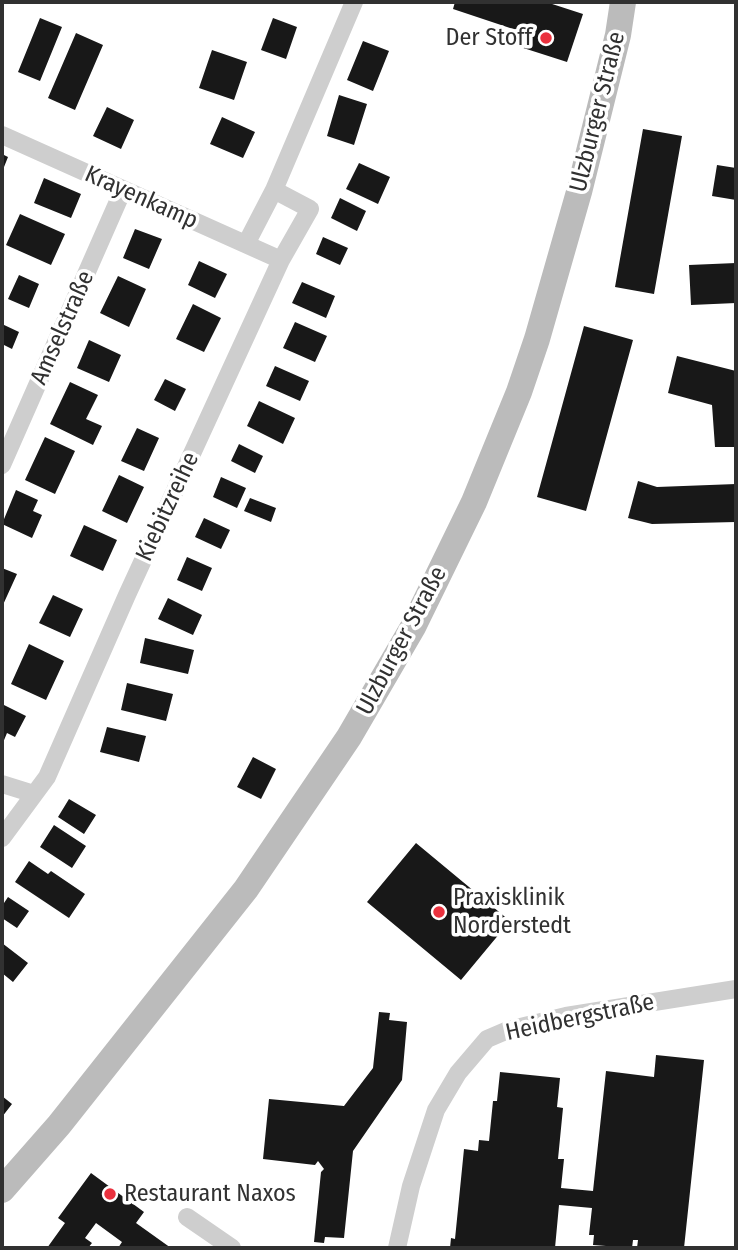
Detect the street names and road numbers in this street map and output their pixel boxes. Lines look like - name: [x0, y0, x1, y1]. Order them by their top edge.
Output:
- street label: Ulzburger Straße: [564, 29, 632, 195]
- street label: Krayenkamp: [80, 160, 202, 236]
- street label: Amselstraße: [25, 267, 101, 389]
- street label: Kiebitzreihe: [130, 448, 206, 566]
- street label: Ulzburger Straße: [351, 562, 453, 720]
- street label: Heidbergstraße: [503, 988, 657, 1048]

